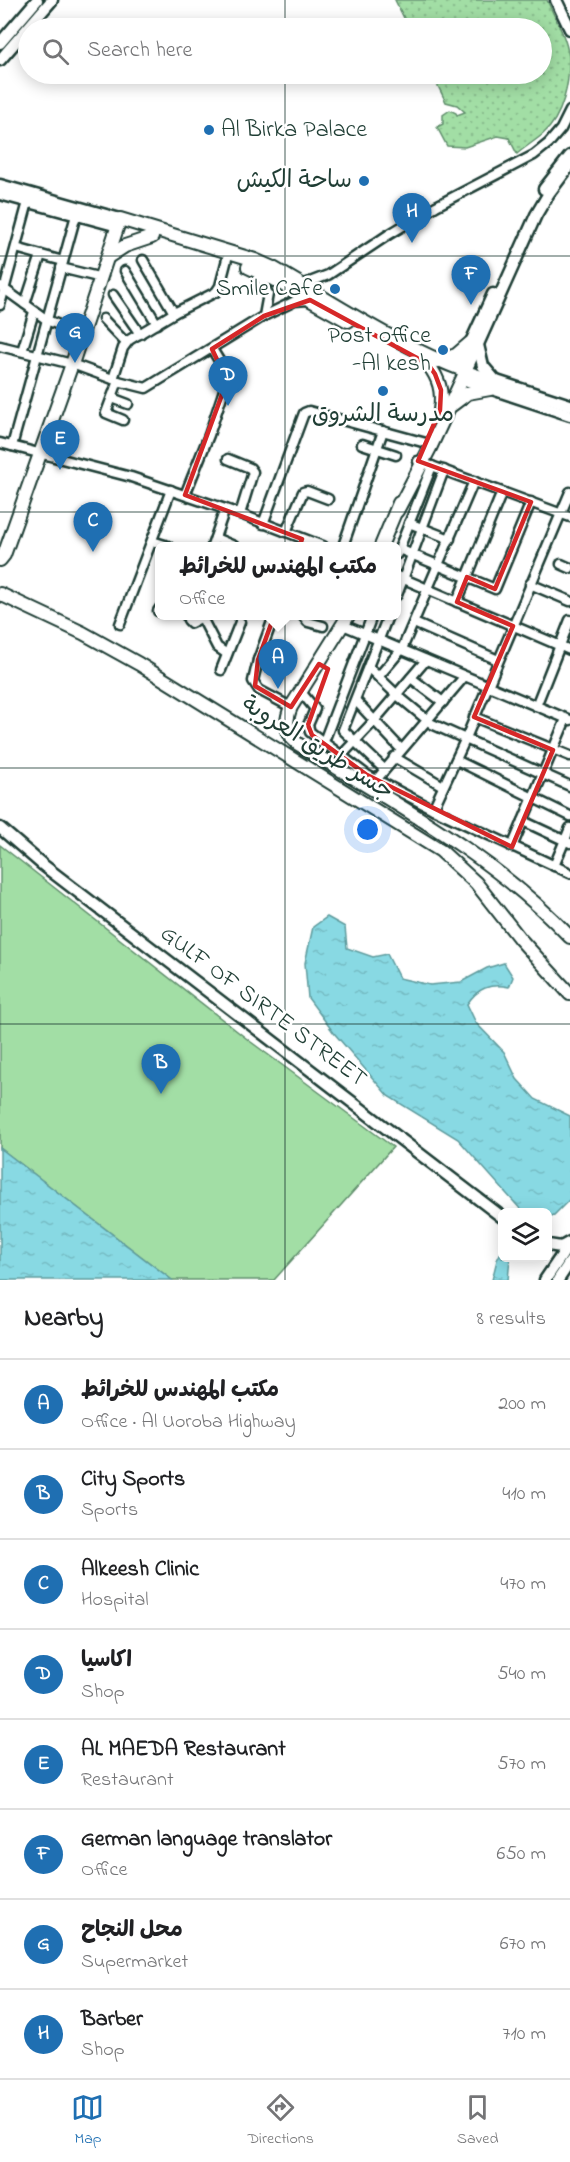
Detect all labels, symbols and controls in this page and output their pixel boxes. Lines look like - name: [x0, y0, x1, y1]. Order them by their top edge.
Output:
- search box: [18, 18, 552, 84]
- icon: search: [39, 35, 72, 68]
- text: Search here: [87, 35, 192, 67]
- place label: Al Birka Palace: [221, 113, 367, 148]
- marker: Al Birka Palace: [202, 123, 216, 137]
- place label: ساحة الكيش: [236, 164, 352, 199]
- marker: ساحة الكيش: [357, 174, 371, 188]
- pin: H: [392, 194, 432, 243]
- pin: F: [452, 256, 490, 305]
- place label: Smile Cafe: [216, 272, 323, 307]
- marker: Smile Cafe: [328, 282, 342, 296]
- pin: G: [56, 314, 94, 363]
- place label: Post office -Al kesh: [327, 319, 431, 382]
- marker: Post office -Al kesh: [436, 343, 450, 357]
- pin: D: [208, 356, 248, 406]
- marker: مدرسة الشروق: [376, 384, 390, 398]
- place label: مدرسة الشروق: [312, 398, 454, 433]
- pin: E: [40, 420, 80, 470]
- pin: C: [74, 502, 112, 552]
- popup: [155, 542, 401, 620]
- text: مكتب المهندس للخرائط: [179, 552, 377, 584]
- text: Office: [179, 585, 225, 614]
- pin: A: [258, 640, 298, 689]
- street label: جسر طريق العروبة: [234, 688, 400, 810]
- your location: [353, 815, 382, 844]
- street label: GULF OF SIRTE STREET: [152, 917, 374, 1097]
- pin: B: [142, 1044, 180, 1094]
- map controls: [498, 1208, 552, 1262]
- button: layers: [498, 1208, 552, 1262]
- text: Nearby: [24, 1300, 103, 1338]
- text: 8 results: [477, 1305, 546, 1334]
- text: مكتب المهندس للخرائط: [81, 1375, 279, 1407]
- text: A: [37, 1390, 50, 1419]
- text: 200 m: [498, 1390, 546, 1419]
- text: Office · Al Uoroba Highway: [81, 1408, 296, 1437]
- text: City Sports: [81, 1464, 185, 1496]
- text: B: [37, 1480, 50, 1509]
- text: 410 m: [502, 1480, 546, 1509]
- text: Sports: [81, 1496, 138, 1525]
- text: Alkeesh Clinic: [81, 1554, 199, 1586]
- text: C: [38, 1570, 49, 1599]
- text: 470 m: [500, 1570, 546, 1599]
- text: Hospital: [81, 1586, 149, 1615]
- text: اكاسيا: [81, 1645, 132, 1677]
- text: D: [36, 1660, 51, 1689]
- text: 540 m: [497, 1660, 546, 1689]
- text: Shop: [81, 1678, 125, 1707]
- text: AL MAEDA Restaurant: [81, 1734, 286, 1766]
- text: E: [37, 1750, 50, 1779]
- text: 570 m: [497, 1750, 546, 1779]
- text: Restaurant: [81, 1766, 174, 1795]
- text: German language translator: [81, 1824, 332, 1856]
- text: F: [37, 1840, 50, 1869]
- text: 650 m: [497, 1840, 546, 1869]
- text: Office: [81, 1856, 127, 1885]
- text: محل النجاح: [81, 1915, 183, 1947]
- text: G: [37, 1930, 50, 1959]
- text: 670 m: [500, 1930, 546, 1959]
- text: Supermarket: [81, 1948, 188, 1977]
- text: Barber: [81, 2004, 143, 2036]
- text: H: [38, 2020, 49, 2049]
- text: 710 m: [502, 2020, 546, 2049]
- text: Shop: [81, 2036, 125, 2065]
- tab: Map: [71, 2091, 104, 2151]
- tab: Directions: [247, 2091, 314, 2151]
- tab: Saved: [457, 2091, 499, 2151]

